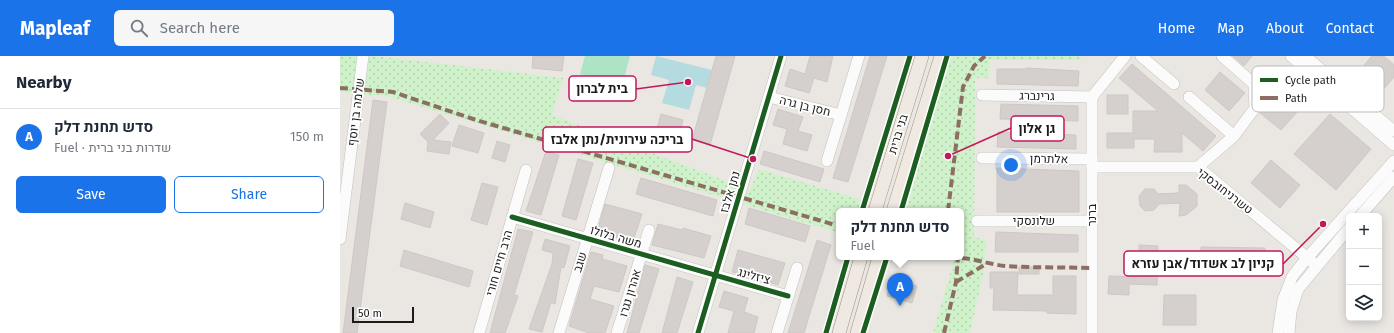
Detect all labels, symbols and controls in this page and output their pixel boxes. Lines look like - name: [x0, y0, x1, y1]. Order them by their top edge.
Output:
- search box: [114, 10, 394, 46]
- text: Mapleaf: [20, 17, 90, 40]
- icon: search: [128, 17, 150, 39]
- text: Search here: [160, 19, 240, 37]
- text: Home: [1158, 20, 1195, 37]
- text: Map: [1217, 20, 1244, 37]
- text: About: [1266, 20, 1304, 37]
- text: Contact: [1326, 20, 1374, 37]
- legend: [1252, 66, 1384, 112]
- text: Nearby: [16, 72, 71, 93]
- text: Cycle path: [1285, 74, 1336, 87]
- callout: בית לברון: [569, 76, 636, 101]
- street label: שלמה בן יוסף: [345, 77, 367, 147]
- text: בית לברון: [576, 81, 628, 96]
- street label: גרינברג: [1019, 89, 1055, 103]
- text: Path: [1285, 92, 1307, 105]
- street label: חסן בן גרה: [778, 93, 832, 119]
- street label: בני ברית: [885, 112, 911, 156]
- callout: גן אלון: [1011, 116, 1064, 141]
- text: סדש תחנת דלק: [54, 118, 153, 136]
- text: גן אלון: [1019, 121, 1056, 136]
- callout: בריכה עירונית/נתן אלבז: [543, 127, 692, 152]
- text: A: [25, 129, 33, 144]
- text: 150 m: [290, 129, 324, 144]
- text: בריכה עירונית/נתן אלבז: [551, 132, 683, 147]
- text: Fuel · שדרות בני ברית: [54, 140, 171, 155]
- street label: אלתרמן: [1030, 152, 1069, 166]
- your location: [1001, 155, 1021, 175]
- street label: טשרניחובסקי: [1194, 165, 1256, 217]
- street label: נתן אלבז: [717, 169, 743, 215]
- button: Save: [16, 176, 166, 213]
- button: Share: [174, 176, 324, 213]
- street label: ברנר: [1085, 203, 1099, 226]
- popup: [836, 208, 964, 260]
- map controls: [1346, 213, 1382, 321]
- button: +: [1346, 213, 1382, 249]
- street label: שלונסקי: [1013, 214, 1055, 228]
- text: סדש תחנת דלק: [850, 218, 950, 236]
- street label: משה בלולו: [589, 223, 643, 251]
- street label: הרב חיים חורי: [483, 228, 515, 298]
- text: Fuel: [850, 238, 875, 253]
- button: −: [1346, 249, 1382, 285]
- street label: שגב: [570, 250, 590, 274]
- callout: קניון לב אשדוד/אבן עזרא: [1124, 251, 1283, 276]
- text: קניון לב אשדוד/אבן עזרא: [1131, 256, 1275, 271]
- street label: ציזלינג: [736, 265, 772, 287]
- street label: אהרון נגרו: [616, 267, 644, 319]
- pin: A: [887, 273, 913, 306]
- button: layers: [1346, 285, 1382, 321]
- scale bar: [352, 305, 414, 324]
- text: 50 m: [358, 307, 382, 320]

